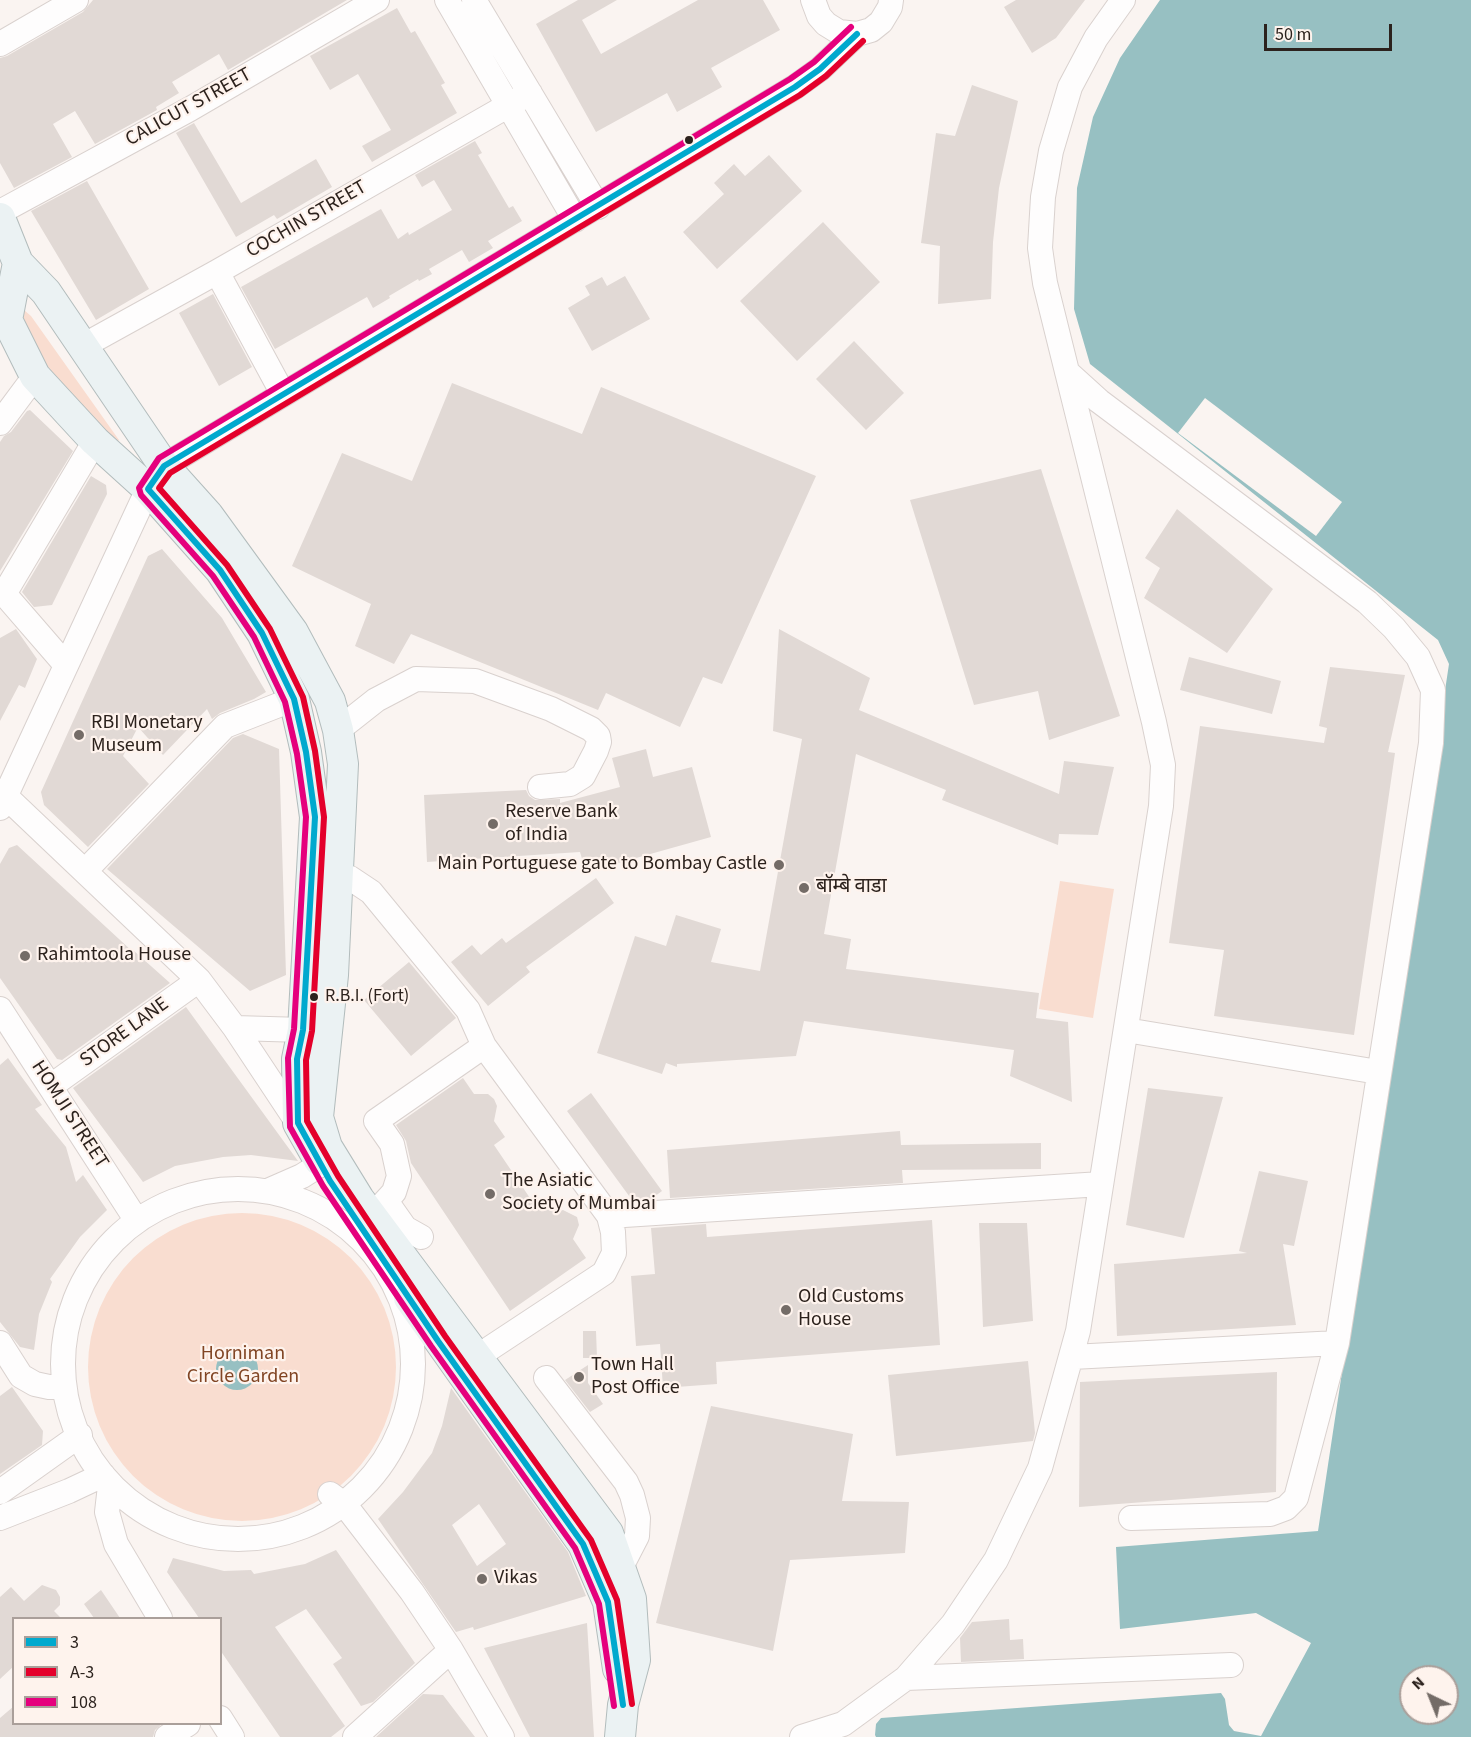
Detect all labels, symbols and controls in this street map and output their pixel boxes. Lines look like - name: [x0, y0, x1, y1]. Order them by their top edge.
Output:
- scale bar: [1267, 12, 1394, 50]
- text: 50 m: [1275, 22, 1311, 47]
- street label: CALICUT STREET: [122, 64, 256, 152]
- unlabelled marker: [683, 134, 695, 146]
- street label: COCHIN STREET: [243, 176, 371, 264]
- place label: RBI Monetary Museum: [91, 712, 203, 759]
- marker: RBI Monetary Museum: [72, 728, 86, 742]
- place label: Reserve Bank of India: [505, 801, 618, 848]
- marker: Reserve Bank of India: [486, 817, 500, 831]
- place label: Main Portuguese gate to Bombay Castle: [437, 853, 767, 877]
- marker: Main Portuguese gate to Bombay Castle: [772, 858, 786, 872]
- place label: बॉम्बे वाडा: [816, 876, 887, 900]
- marker: बॉम्बे वाडा: [797, 881, 811, 895]
- place label: Rahimtoola House: [37, 944, 191, 968]
- marker: Rahimtoola House: [18, 949, 32, 963]
- place label: R.B.I. (Fort): [325, 986, 409, 1008]
- marker: R.B.I. (Fort): [308, 991, 320, 1003]
- street label: STORE LANE: [76, 993, 174, 1073]
- street label: HOMJI STREET: [25, 1057, 113, 1173]
- place label: The Asiatic Society of Mumbai: [502, 1170, 656, 1217]
- marker: The Asiatic Society of Mumbai: [483, 1187, 497, 1201]
- place label: Old Customs House: [798, 1286, 904, 1333]
- marker: Old Customs House: [779, 1303, 793, 1317]
- park label: Horniman Circle Garden: [187, 1343, 299, 1390]
- place label: Town Hall Post Office: [591, 1354, 680, 1401]
- marker: Town Hall Post Office: [572, 1370, 586, 1384]
- place label: Vikas: [494, 1567, 537, 1591]
- marker: Vikas: [475, 1572, 489, 1586]
- legend: [12, 1617, 222, 1725]
- text: 3: [70, 1630, 79, 1655]
- text: A-3: [70, 1660, 94, 1685]
- north arrow: [1399, 1665, 1459, 1725]
- text: N: [1407, 1672, 1429, 1695]
- text: 108: [70, 1690, 97, 1715]

